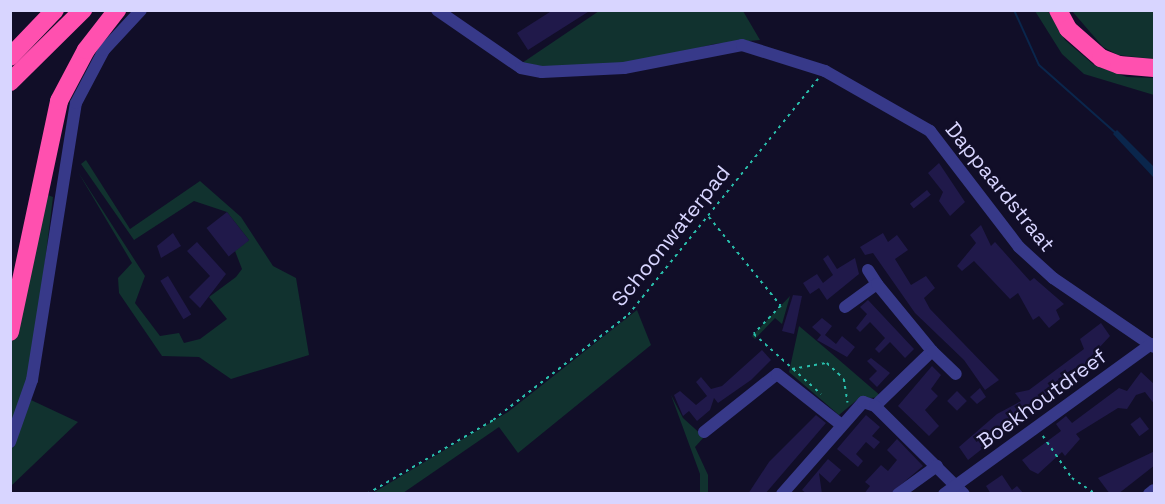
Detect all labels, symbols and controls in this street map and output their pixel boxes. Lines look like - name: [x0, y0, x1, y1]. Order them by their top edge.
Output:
- street label: Dappaardstraat: [940, 117, 1060, 257]
- street label: Schoonwaterpad: [607, 161, 735, 311]
- street label: Boekhoutdreef: [973, 344, 1111, 454]

